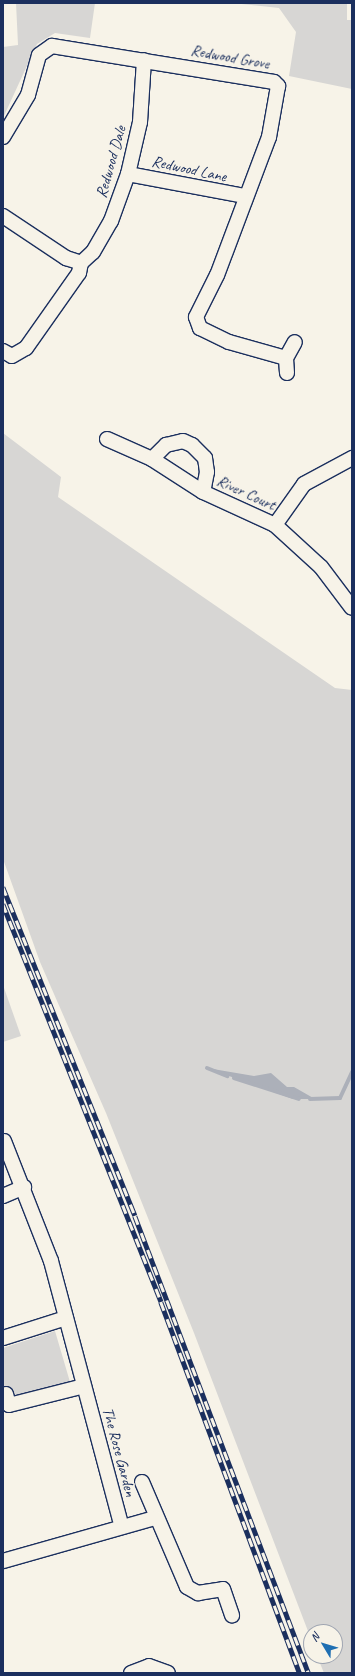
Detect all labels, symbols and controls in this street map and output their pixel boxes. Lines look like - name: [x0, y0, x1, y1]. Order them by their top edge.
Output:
- street label: Redwood Grove: [189, 41, 271, 73]
- street label: Redwood Dale: [92, 124, 130, 200]
- street label: Redwood Lane: [150, 152, 228, 186]
- street label: River Court: [214, 471, 278, 515]
- street label: The Rose Garden: [98, 1405, 140, 1499]
- north arrow: [303, 1624, 343, 1664]
- text: N: [307, 1630, 322, 1644]

